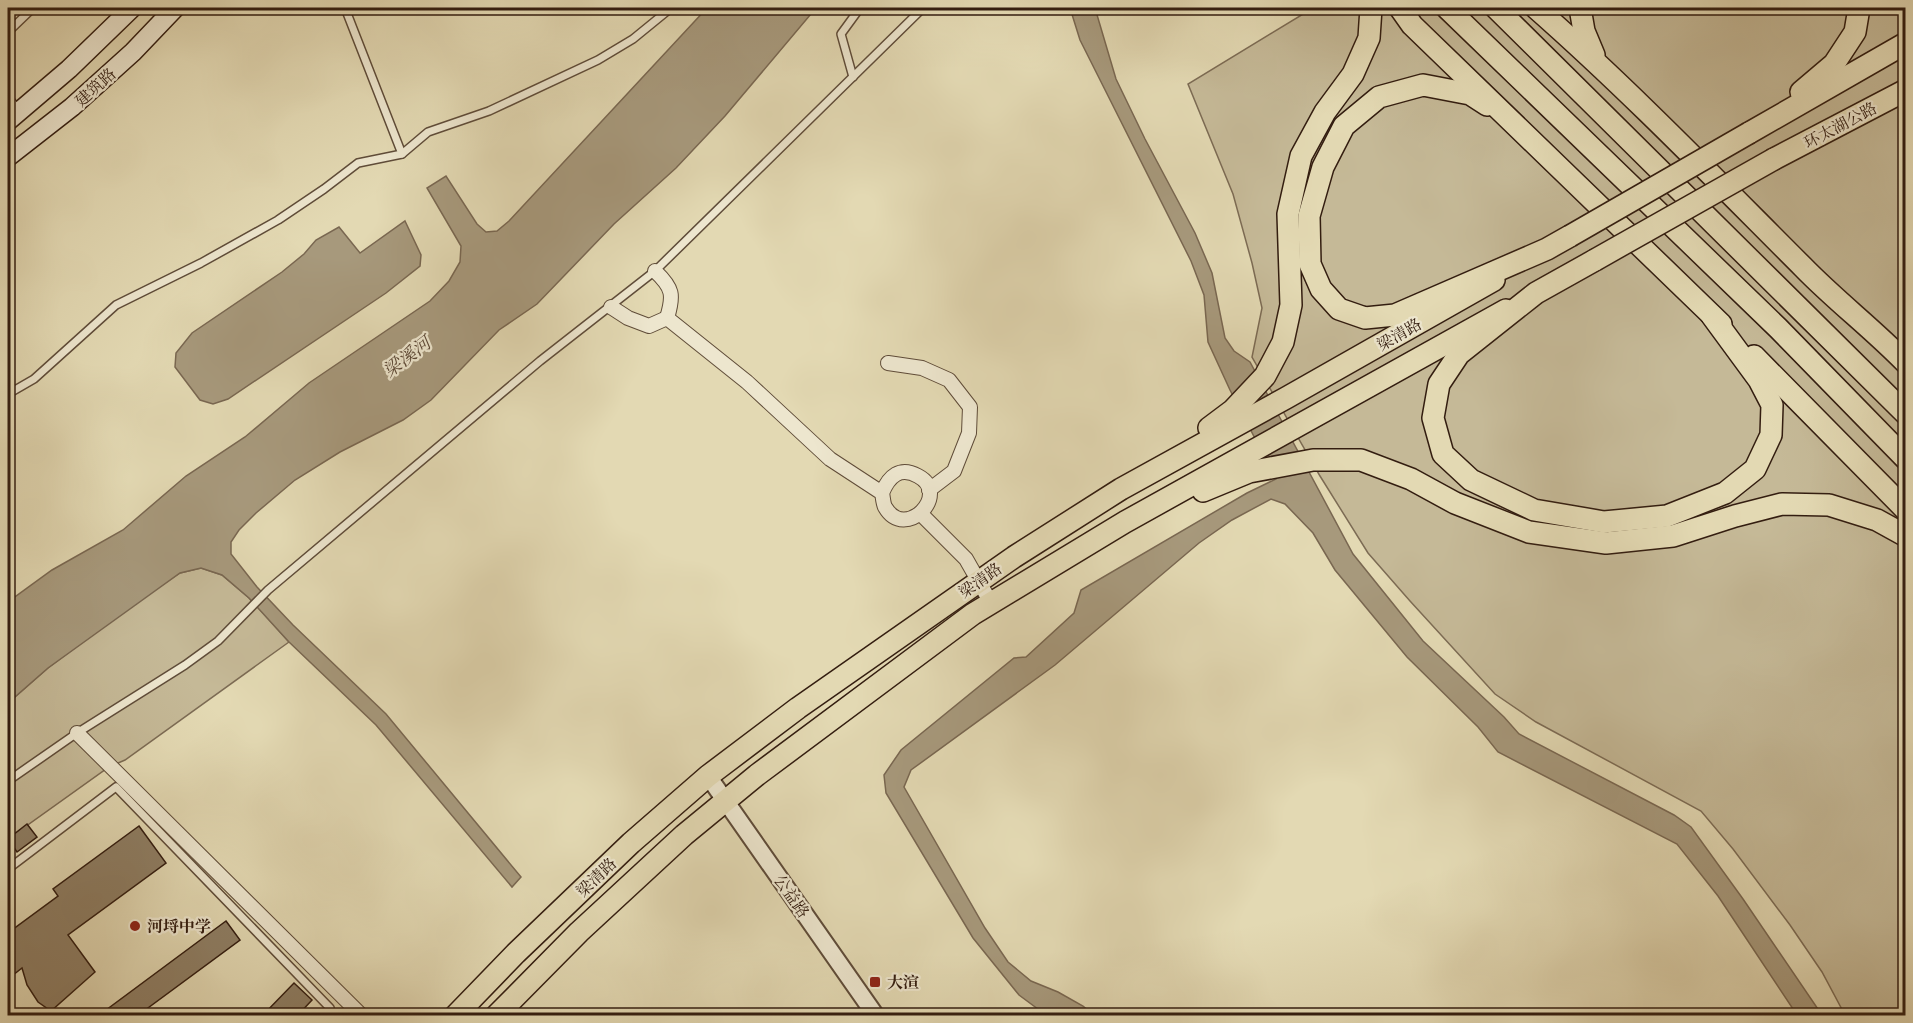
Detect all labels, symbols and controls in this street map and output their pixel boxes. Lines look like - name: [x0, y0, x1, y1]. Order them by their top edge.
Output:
- street label: 建筑路: [71, 64, 122, 113]
- street label: 环太湖公路: [1800, 98, 1881, 155]
- street label: 梁清路: [1374, 314, 1426, 357]
- water label: 梁溪河: [379, 330, 439, 384]
- street label: 梁清路: [955, 559, 1007, 604]
- street label: 梁清路: [572, 854, 622, 903]
- street label: 公益路: [768, 871, 813, 923]
- place label: 河埒中学: [147, 917, 211, 939]
- marker: 河埒中学: [128, 919, 142, 933]
- place label: 大渲: [887, 973, 919, 995]
- marker: 大渲: [868, 975, 882, 989]

